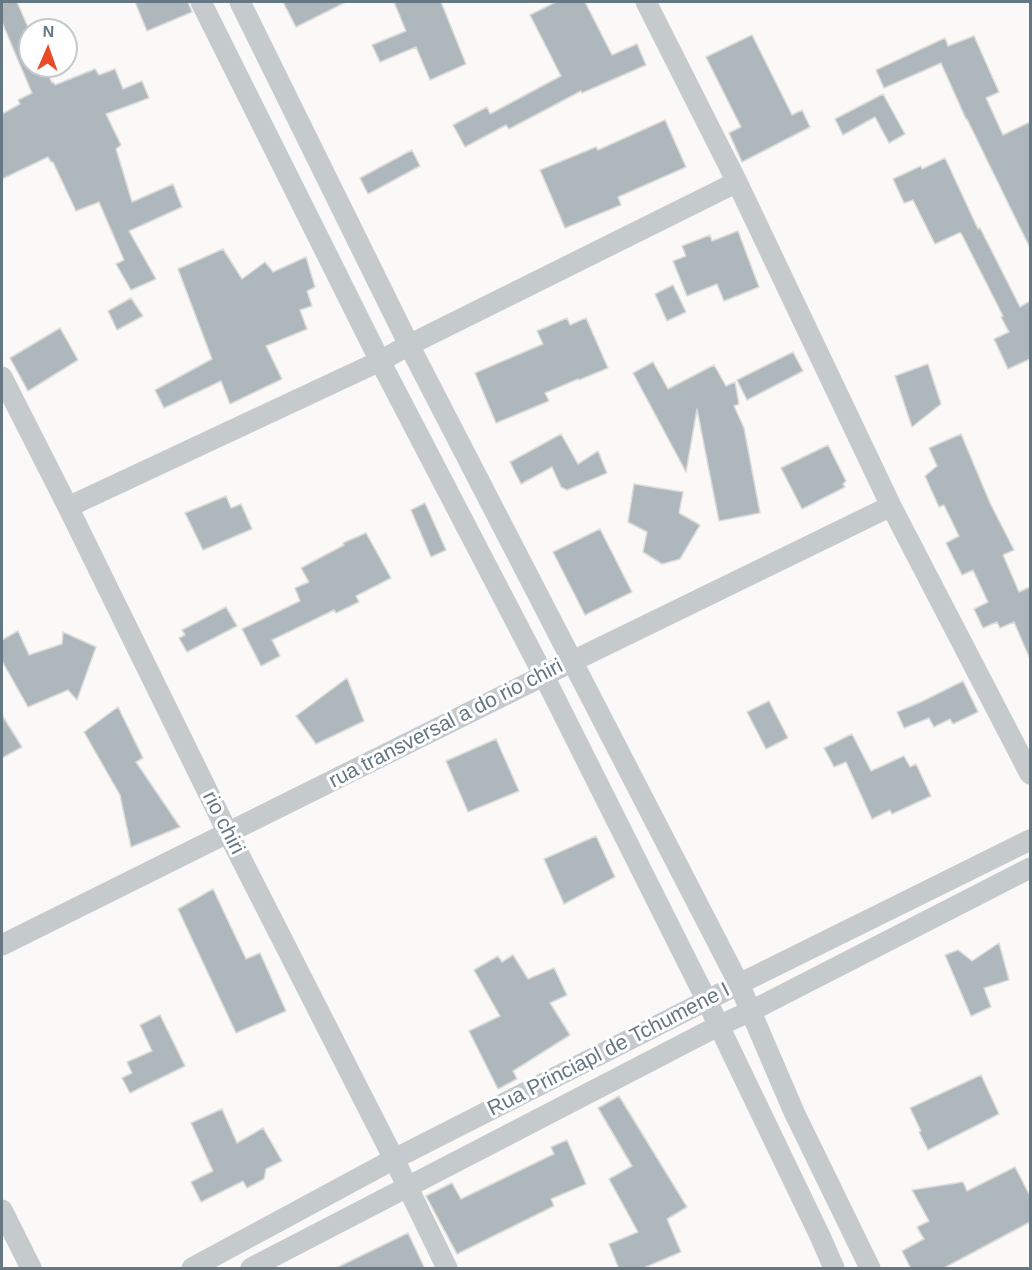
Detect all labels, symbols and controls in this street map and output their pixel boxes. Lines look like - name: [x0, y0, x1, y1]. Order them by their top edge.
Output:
- north arrow: [18, 18, 78, 78]
- text: N: [43, 23, 55, 40]
- street label: rua transversal a do rio chiri: [325, 654, 567, 794]
- street label: rio chiri: [196, 787, 250, 859]
- street label: Rua Princiapl de Tchumene I: [484, 978, 734, 1122]

